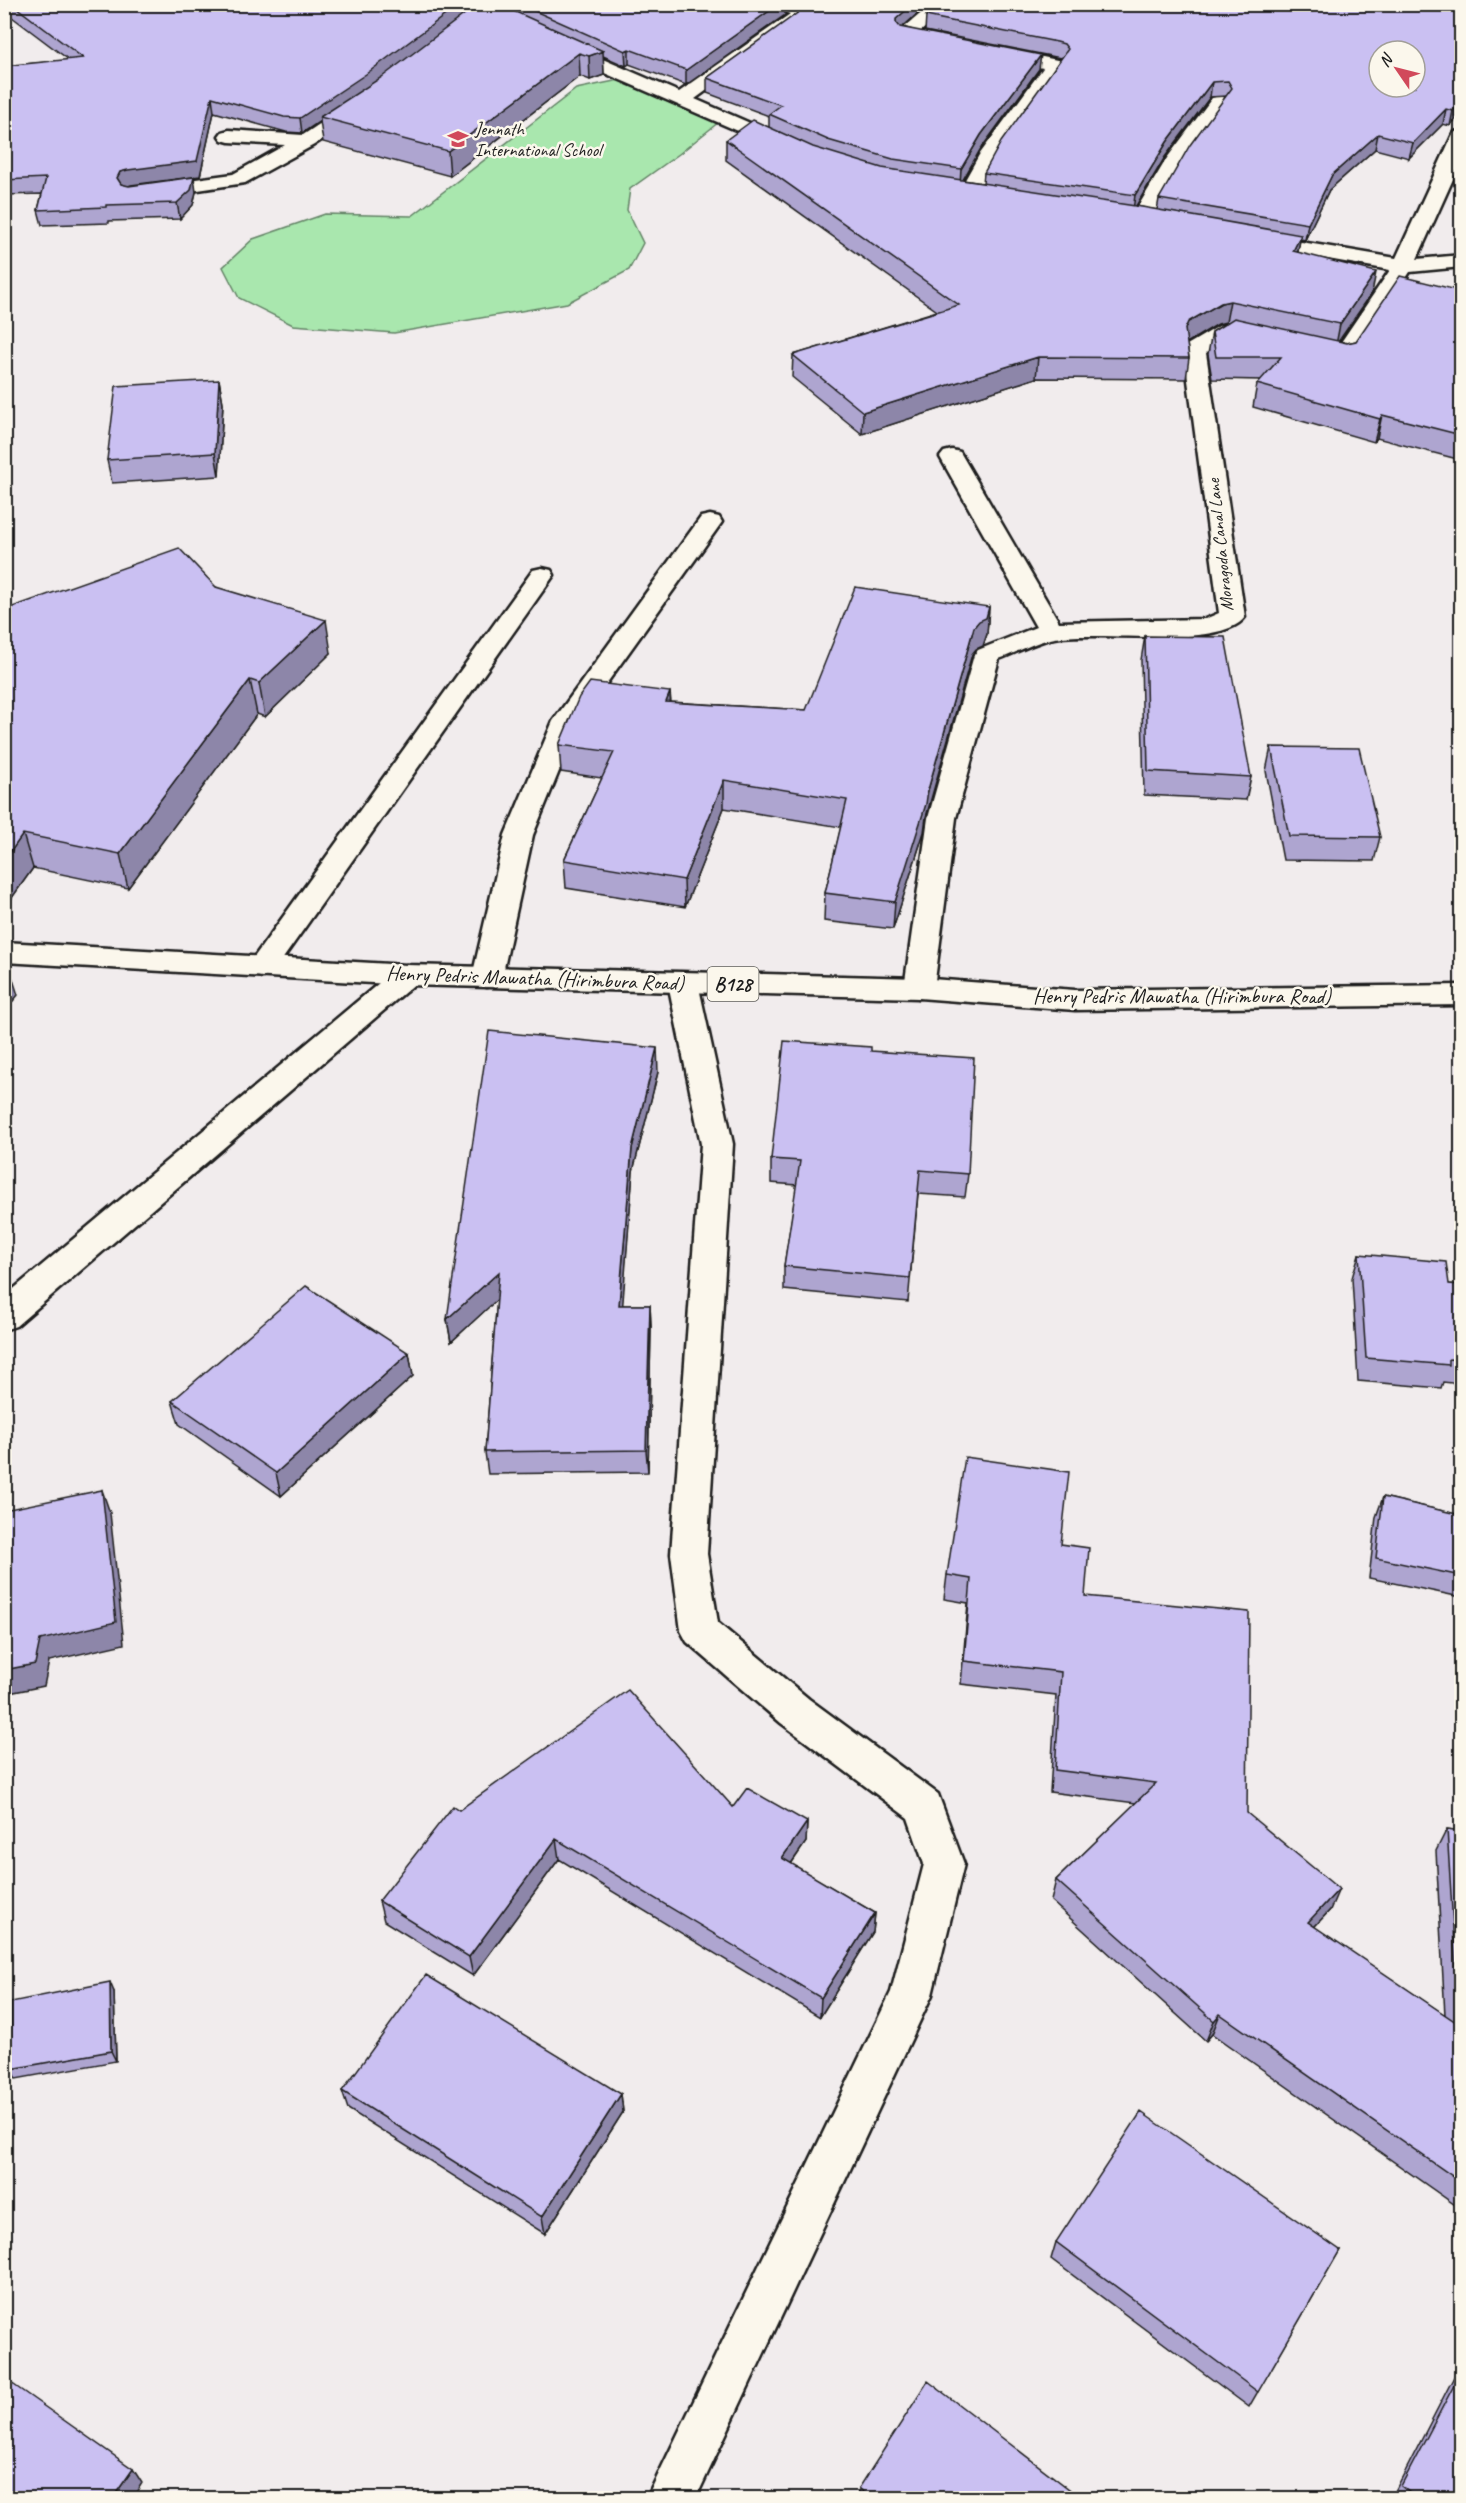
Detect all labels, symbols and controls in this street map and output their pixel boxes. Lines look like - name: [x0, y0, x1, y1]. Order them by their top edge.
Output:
- north arrow: [1367, 39, 1427, 99]
- text: N: [1374, 49, 1398, 71]
- place label: Jennath International School: [474, 118, 604, 161]
- school or university icon: Jennath International School: [446, 127, 470, 151]
- street label: Moragoda Canal Lane: [1202, 477, 1238, 612]
- street label: Henry Pedris Mawatha (Hirimbura Road): [386, 960, 685, 996]
- road number: B128: [708, 967, 758, 1001]
- street label: Henry Pedris Mawatha (Hirimbura Road): [1033, 983, 1332, 1009]

